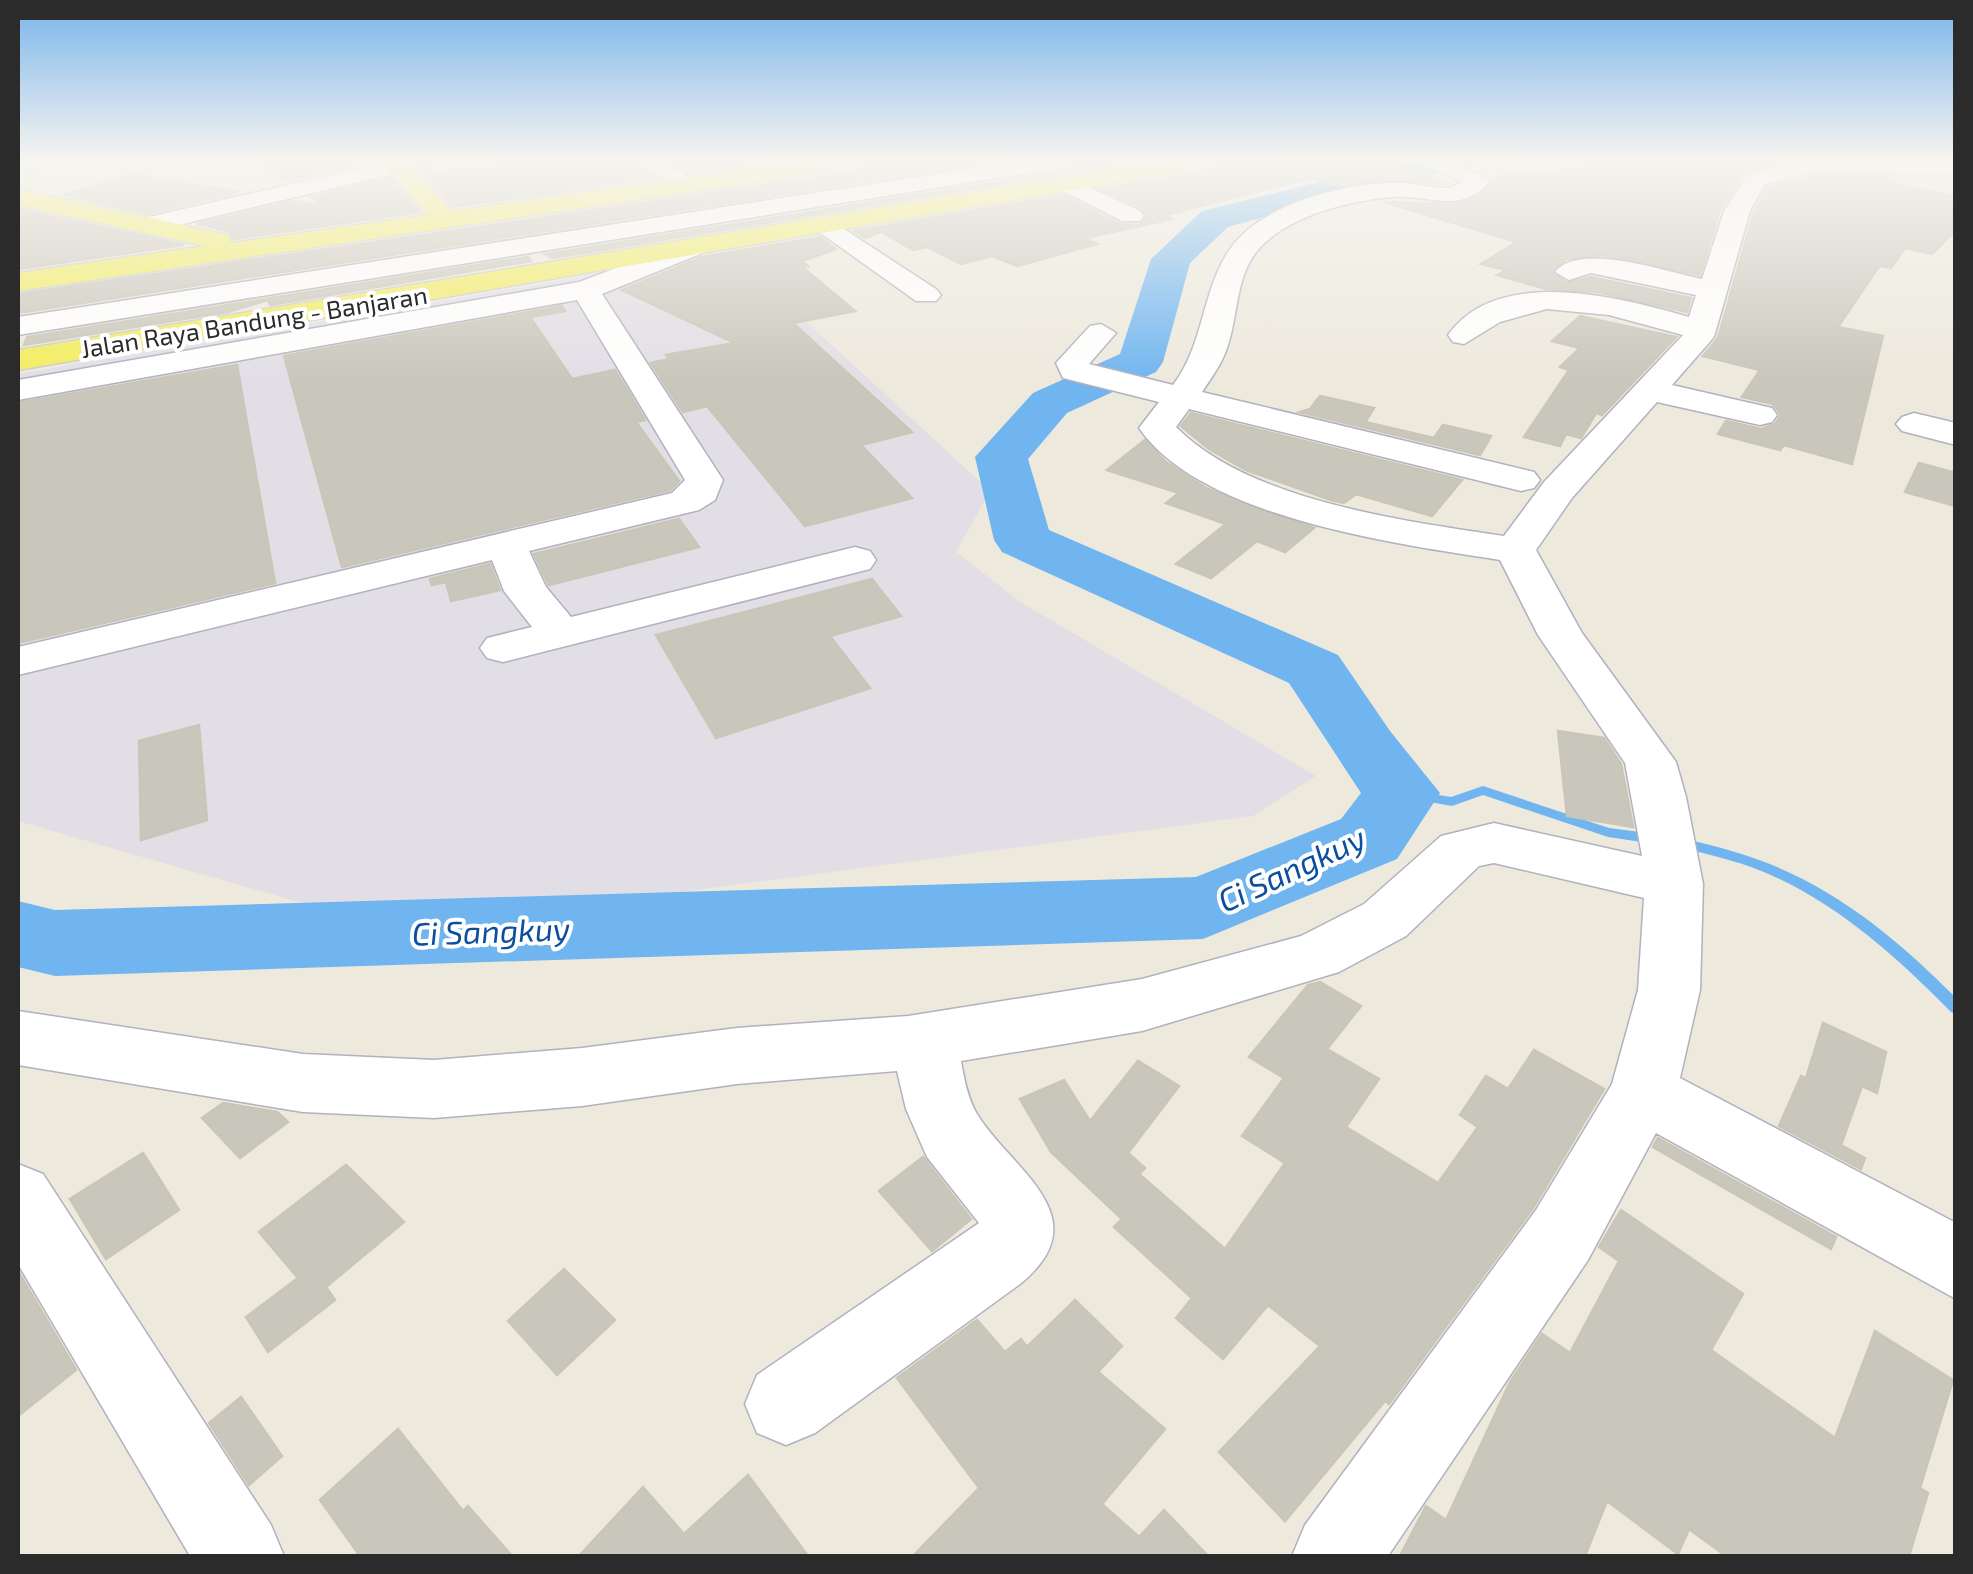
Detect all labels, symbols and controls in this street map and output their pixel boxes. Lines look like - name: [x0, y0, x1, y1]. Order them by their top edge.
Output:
- street label: Jalan Raya Bandung - Banjaran: [79, 279, 429, 363]
- water label: Ci Sangkuy: [1211, 817, 1371, 920]
- water label: Ci Sangkuy: [411, 908, 571, 953]

